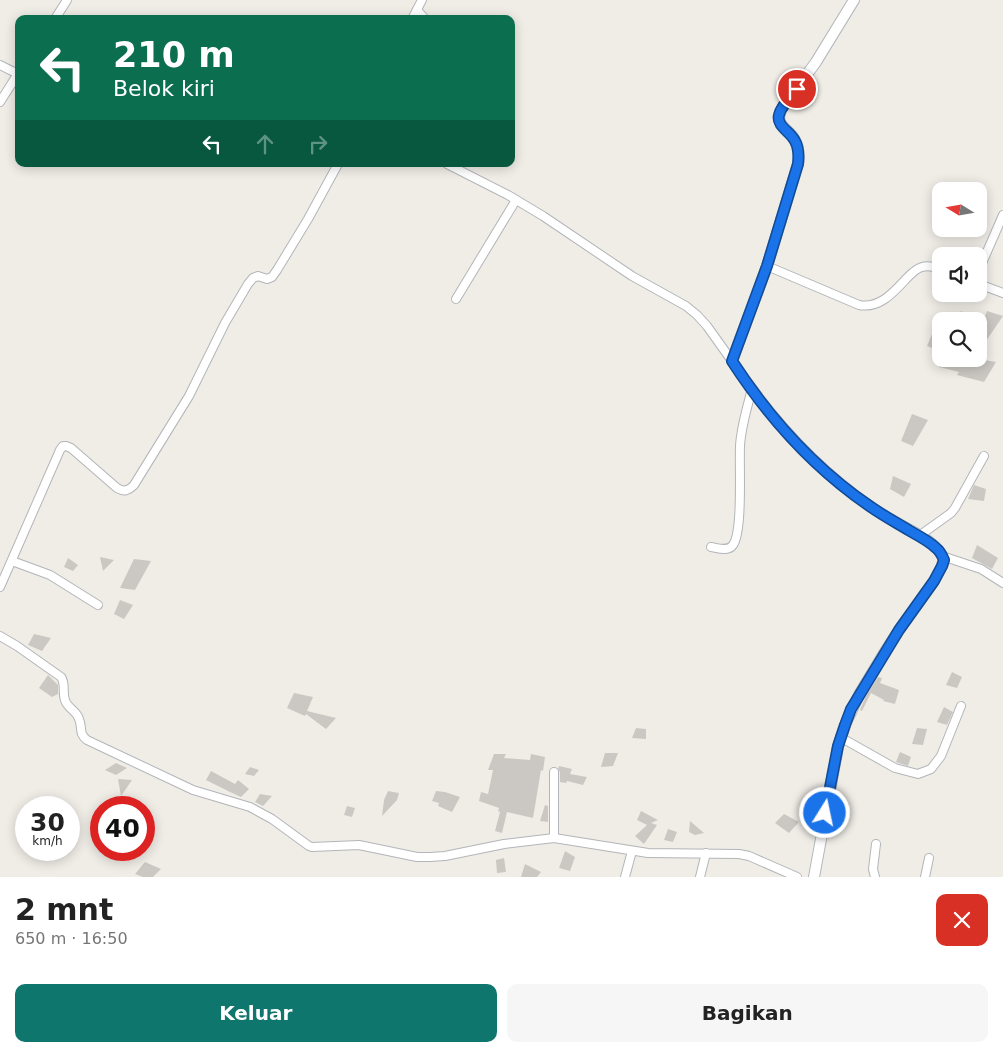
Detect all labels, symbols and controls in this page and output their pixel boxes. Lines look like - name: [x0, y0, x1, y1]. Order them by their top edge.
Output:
- icon: left: [30, 35, 95, 100]
- text: 210 m: [113, 35, 235, 75]
- pin: [776, 68, 818, 110]
- icon: arrive: [783, 75, 811, 103]
- text: Belok kiri: [113, 76, 215, 101]
- icon: left: [198, 130, 226, 158]
- icon: ahead: [251, 130, 279, 158]
- icon: right: [304, 130, 332, 158]
- north arrow: [932, 182, 988, 238]
- map controls: [932, 182, 987, 367]
- button: sound: [932, 247, 987, 302]
- button: search: [932, 312, 987, 367]
- position arrow: [798, 786, 850, 838]
- speed limit sign: 40: [90, 796, 155, 861]
- text: 30: [30, 808, 65, 837]
- text: km/h: [32, 834, 63, 848]
- text: 2 mnt: [15, 892, 113, 927]
- button: close: [936, 894, 988, 946]
- text: 650 m · 16:50: [15, 929, 128, 948]
- button: Keluar: [15, 984, 497, 1042]
- button: Bagikan: [507, 984, 988, 1042]

